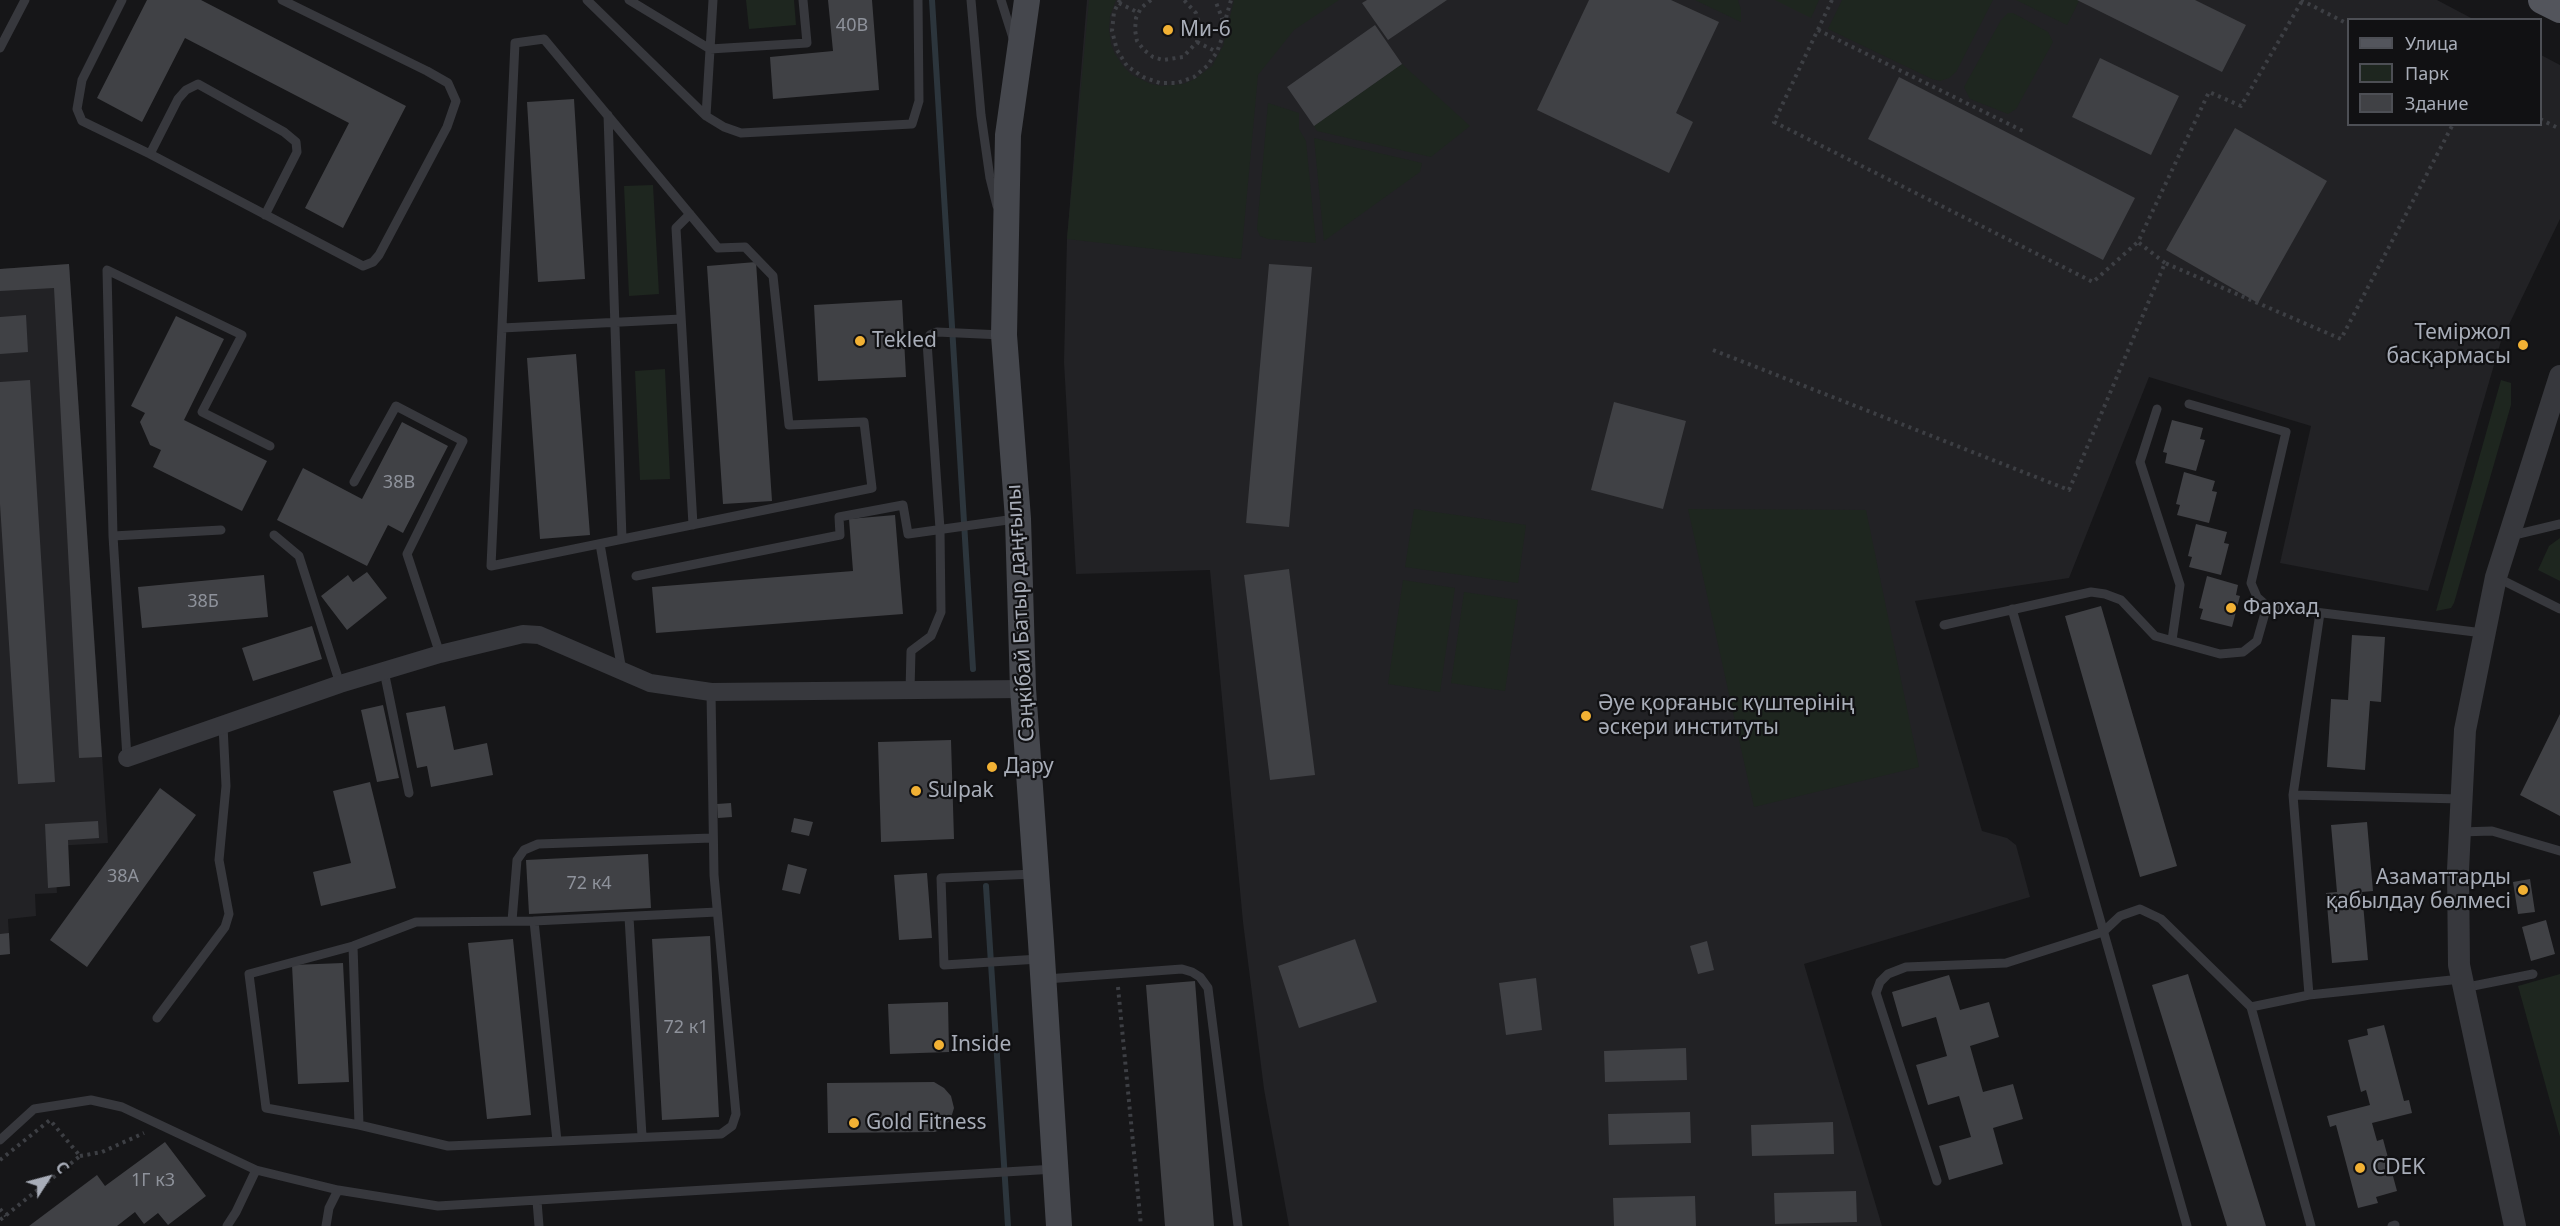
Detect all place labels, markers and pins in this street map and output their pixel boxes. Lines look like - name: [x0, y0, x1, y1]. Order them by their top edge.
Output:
- place label: Ми-6: [1180, 17, 1231, 43]
- marker: Ми-6: [1161, 23, 1175, 37]
- place label: Теміржол басқармасы: [2386, 320, 2511, 370]
- place label: Тekled: [872, 328, 937, 354]
- marker: Тekled: [853, 334, 867, 348]
- marker: Теміржол басқармасы: [2516, 338, 2530, 352]
- place label: Фархад: [2243, 595, 2319, 621]
- marker: Фархад: [2224, 601, 2238, 615]
- place label: Әуе қорғаныс күштерінің әскери институты: [1598, 691, 1855, 741]
- marker: Әуе қорғаныс күштерінің әскери институты: [1579, 709, 1593, 723]
- place label: Дару: [1004, 754, 1054, 780]
- marker: Дару: [985, 760, 999, 774]
- place label: Sulpak: [928, 778, 994, 804]
- marker: Sulpak: [909, 784, 923, 798]
- place label: Азаматтарды қабылдау бөлмесі: [2326, 865, 2511, 915]
- marker: Азаматтарды қабылдау бөлмесі: [2516, 883, 2530, 897]
- place label: Inside: [951, 1032, 1011, 1058]
- marker: Inside: [932, 1038, 946, 1052]
- place label: Gold Fitness: [866, 1110, 987, 1136]
- marker: Gold Fitness: [847, 1116, 861, 1130]
- place label: CDEK: [2372, 1155, 2425, 1181]
- marker: CDEK: [2353, 1161, 2367, 1175]

